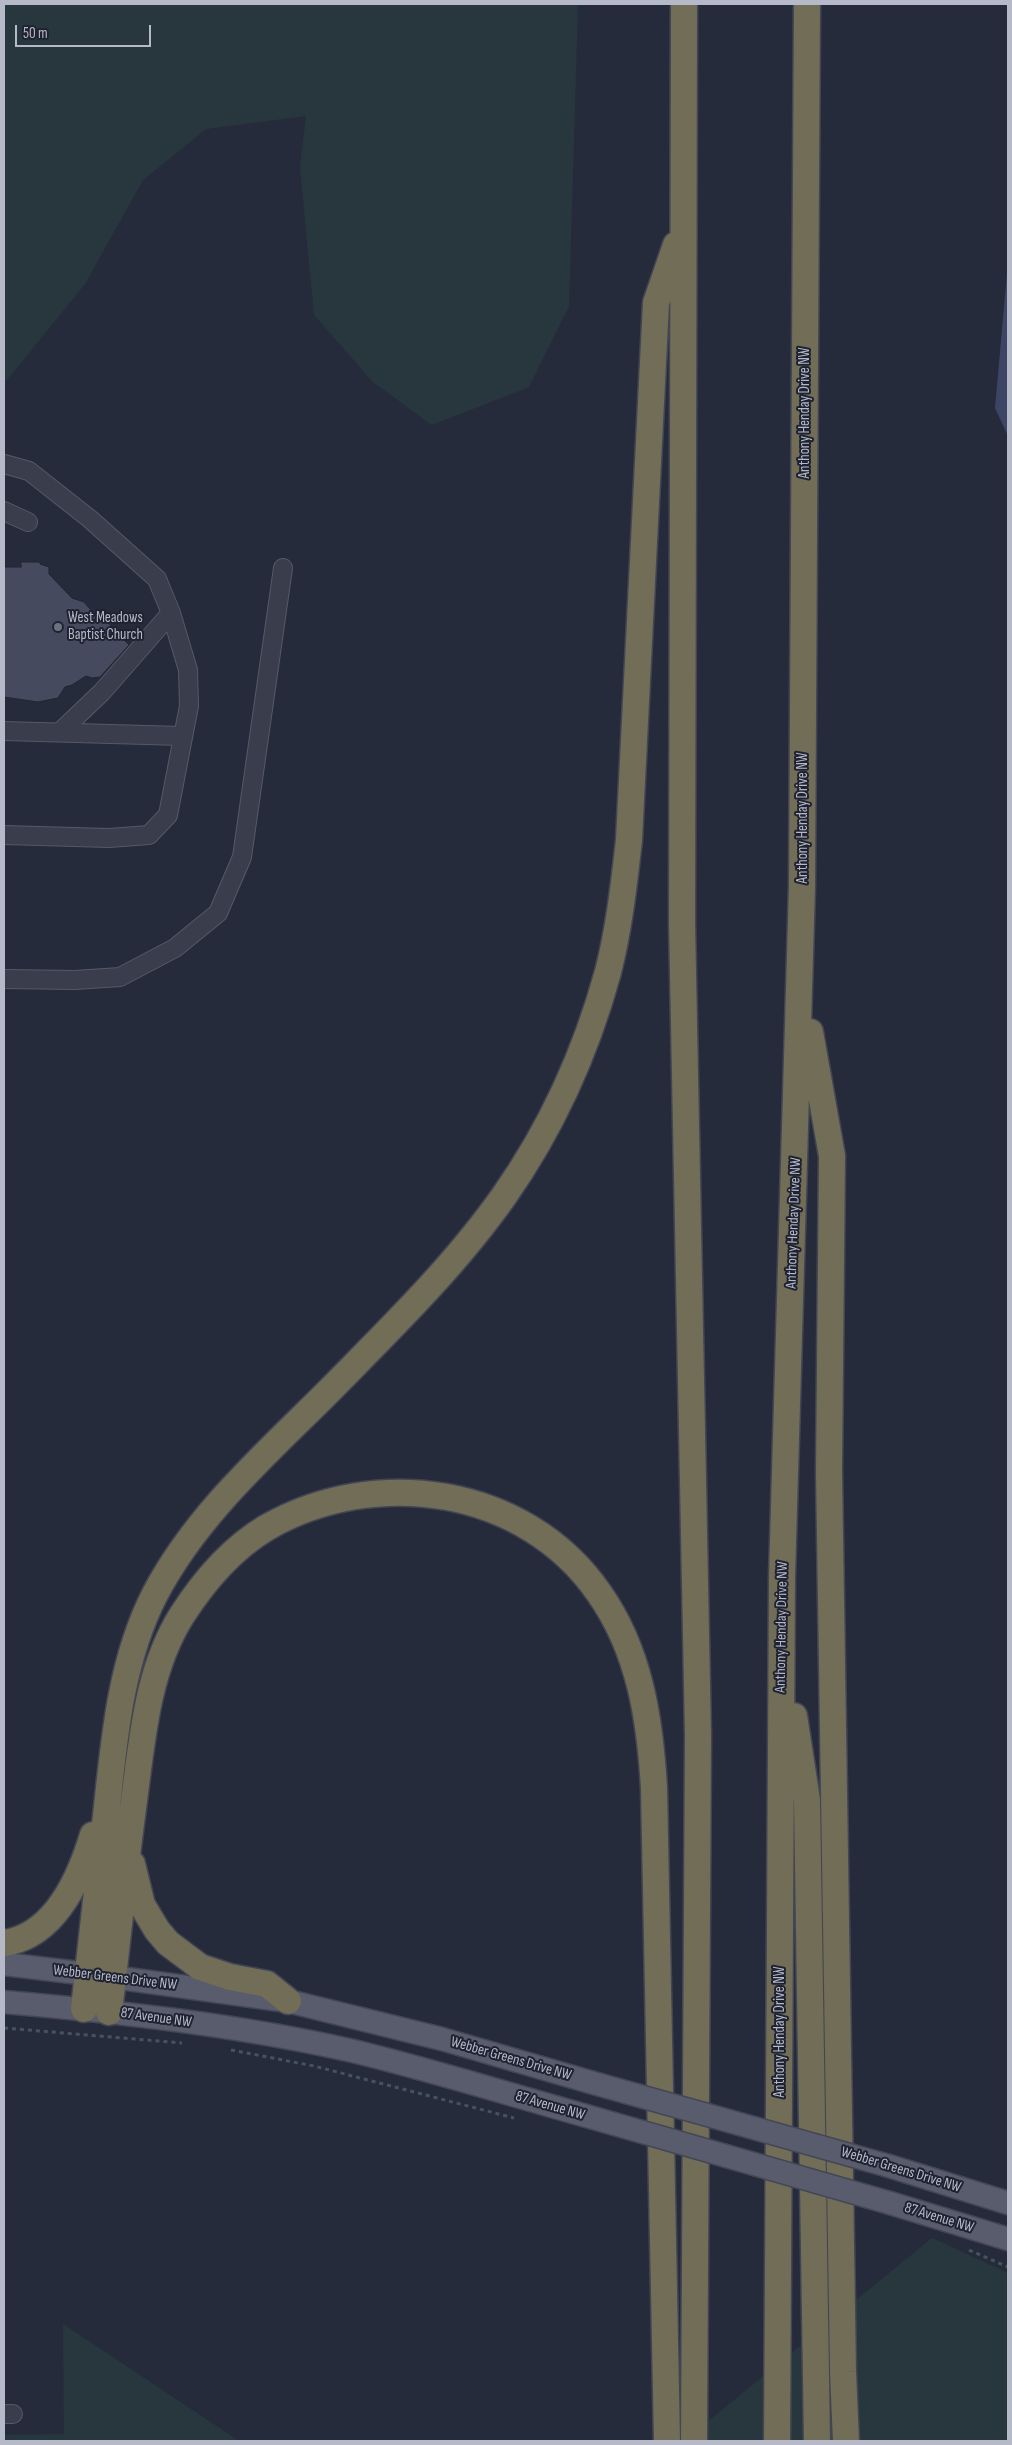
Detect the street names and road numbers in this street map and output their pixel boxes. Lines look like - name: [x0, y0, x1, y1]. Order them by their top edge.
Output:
- street label: Anthony Henday Drive NW: [796, 347, 814, 479]
- street label: Anthony Henday Drive NW: [794, 752, 812, 884]
- street label: Anthony Henday Drive NW: [783, 1157, 805, 1289]
- street label: Anthony Henday Drive NW: [772, 1561, 792, 1693]
- street label: Webber Greens Drive NW: [52, 1961, 178, 1995]
- street label: Anthony Henday Drive NW: [771, 1966, 789, 2098]
- street label: 87 Avenue NW: [119, 2004, 193, 2032]
- street label: Webber Greens Drive NW: [449, 2033, 573, 2085]
- street label: 87 Avenue NW: [513, 2088, 587, 2124]
- street label: Webber Greens Drive NW: [839, 2143, 963, 2197]
- street label: 87 Avenue NW: [902, 2199, 976, 2237]

